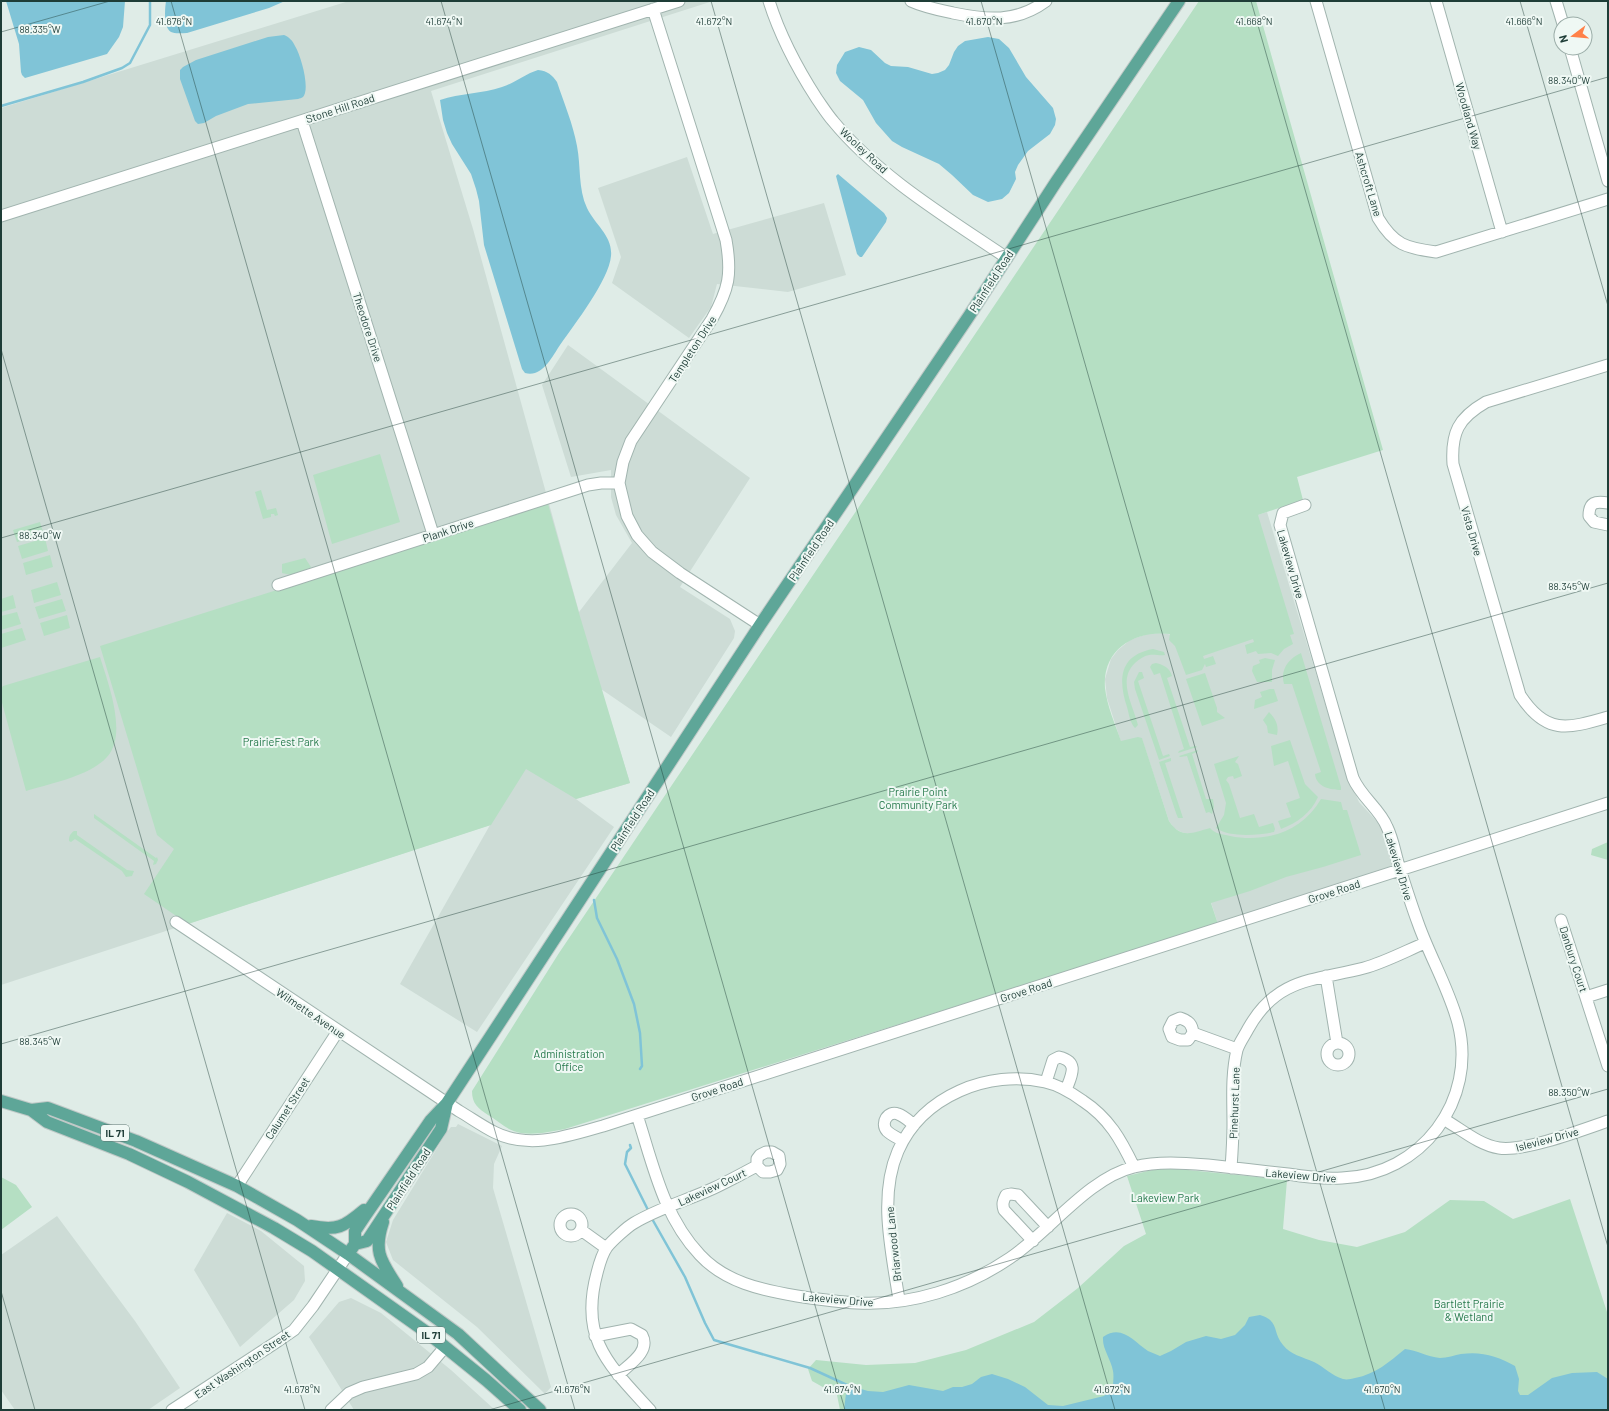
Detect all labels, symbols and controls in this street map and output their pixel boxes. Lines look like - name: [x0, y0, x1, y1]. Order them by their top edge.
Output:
- text: 41.676°N: [156, 15, 192, 27]
- text: 41.674°N: [426, 15, 462, 27]
- text: 41.672°N: [696, 15, 732, 27]
- text: 41.670°N: [966, 15, 1002, 27]
- text: 41.668°N: [1236, 15, 1272, 27]
- text: 41.666°N: [1506, 15, 1542, 27]
- north arrow: [1553, 16, 1593, 56]
- text: 88.335°W: [19, 23, 61, 35]
- text: N: [1556, 34, 1570, 44]
- text: 88.340°W: [1548, 74, 1590, 86]
- street label: Woodland Way: [1453, 81, 1485, 151]
- street label: Stone Hill Road: [304, 91, 376, 125]
- street label: Wooley Road: [837, 124, 891, 176]
- street label: Ashcroft Lane: [1353, 150, 1385, 218]
- street label: Plainfield Road: [966, 248, 1016, 314]
- street label: Theodore Drive: [351, 291, 385, 364]
- street label: Templeton Drive: [665, 313, 719, 385]
- street label: Vista Drive: [1459, 505, 1485, 557]
- street label: Plank Drive: [421, 516, 475, 544]
- street label: Plainfield Road: [786, 517, 836, 583]
- street label: Lakeview Drive: [1275, 528, 1307, 600]
- text: 88.340°W: [19, 529, 61, 541]
- text: 88.345°W: [1548, 580, 1590, 592]
- park label: PrairieFest Park: [243, 735, 320, 748]
- park label: Prairie Point Community Park: [879, 785, 958, 811]
- street label: Plainfield Road: [607, 787, 657, 853]
- street label: Lakeview Drive: [1382, 830, 1416, 902]
- street label: Grove Road: [1306, 876, 1362, 906]
- street label: Danbury Court: [1557, 924, 1591, 994]
- street label: Grove Road: [998, 975, 1054, 1005]
- street label: Wilmette Avenue: [274, 985, 348, 1041]
- text: 88.345°W: [19, 1035, 61, 1047]
- park label: Administration Office: [534, 1047, 604, 1073]
- street label: Pinehurst Lane: [1226, 1067, 1242, 1139]
- street label: Calumet Street: [262, 1074, 312, 1142]
- street label: Grove Road: [689, 1074, 745, 1104]
- text: 88.350°W: [1548, 1086, 1590, 1098]
- street label: Isleview Drive: [1514, 1124, 1580, 1154]
- road number: IL 71: [101, 1125, 129, 1141]
- street label: Plainfield Road: [383, 1146, 433, 1212]
- street label: Lakeview Drive: [1265, 1165, 1337, 1185]
- street label: Lakeview Court: [676, 1166, 748, 1208]
- park label: Lakeview Park: [1131, 1191, 1200, 1204]
- street label: Briarwood Lane: [883, 1206, 903, 1282]
- street label: Lakeview Drive: [802, 1289, 874, 1309]
- park label: Bartlett Prairie & Wetland: [1434, 1297, 1504, 1323]
- street label: East Washington Street: [192, 1327, 292, 1401]
- road number: IL 71: [417, 1327, 445, 1343]
- text: 41.678°N: [284, 1383, 320, 1395]
- text: 41.676°N: [554, 1383, 590, 1395]
- text: 41.674°N: [824, 1383, 860, 1395]
- text: 41.672°N: [1094, 1383, 1130, 1395]
- text: 41.670°N: [1364, 1383, 1400, 1395]

